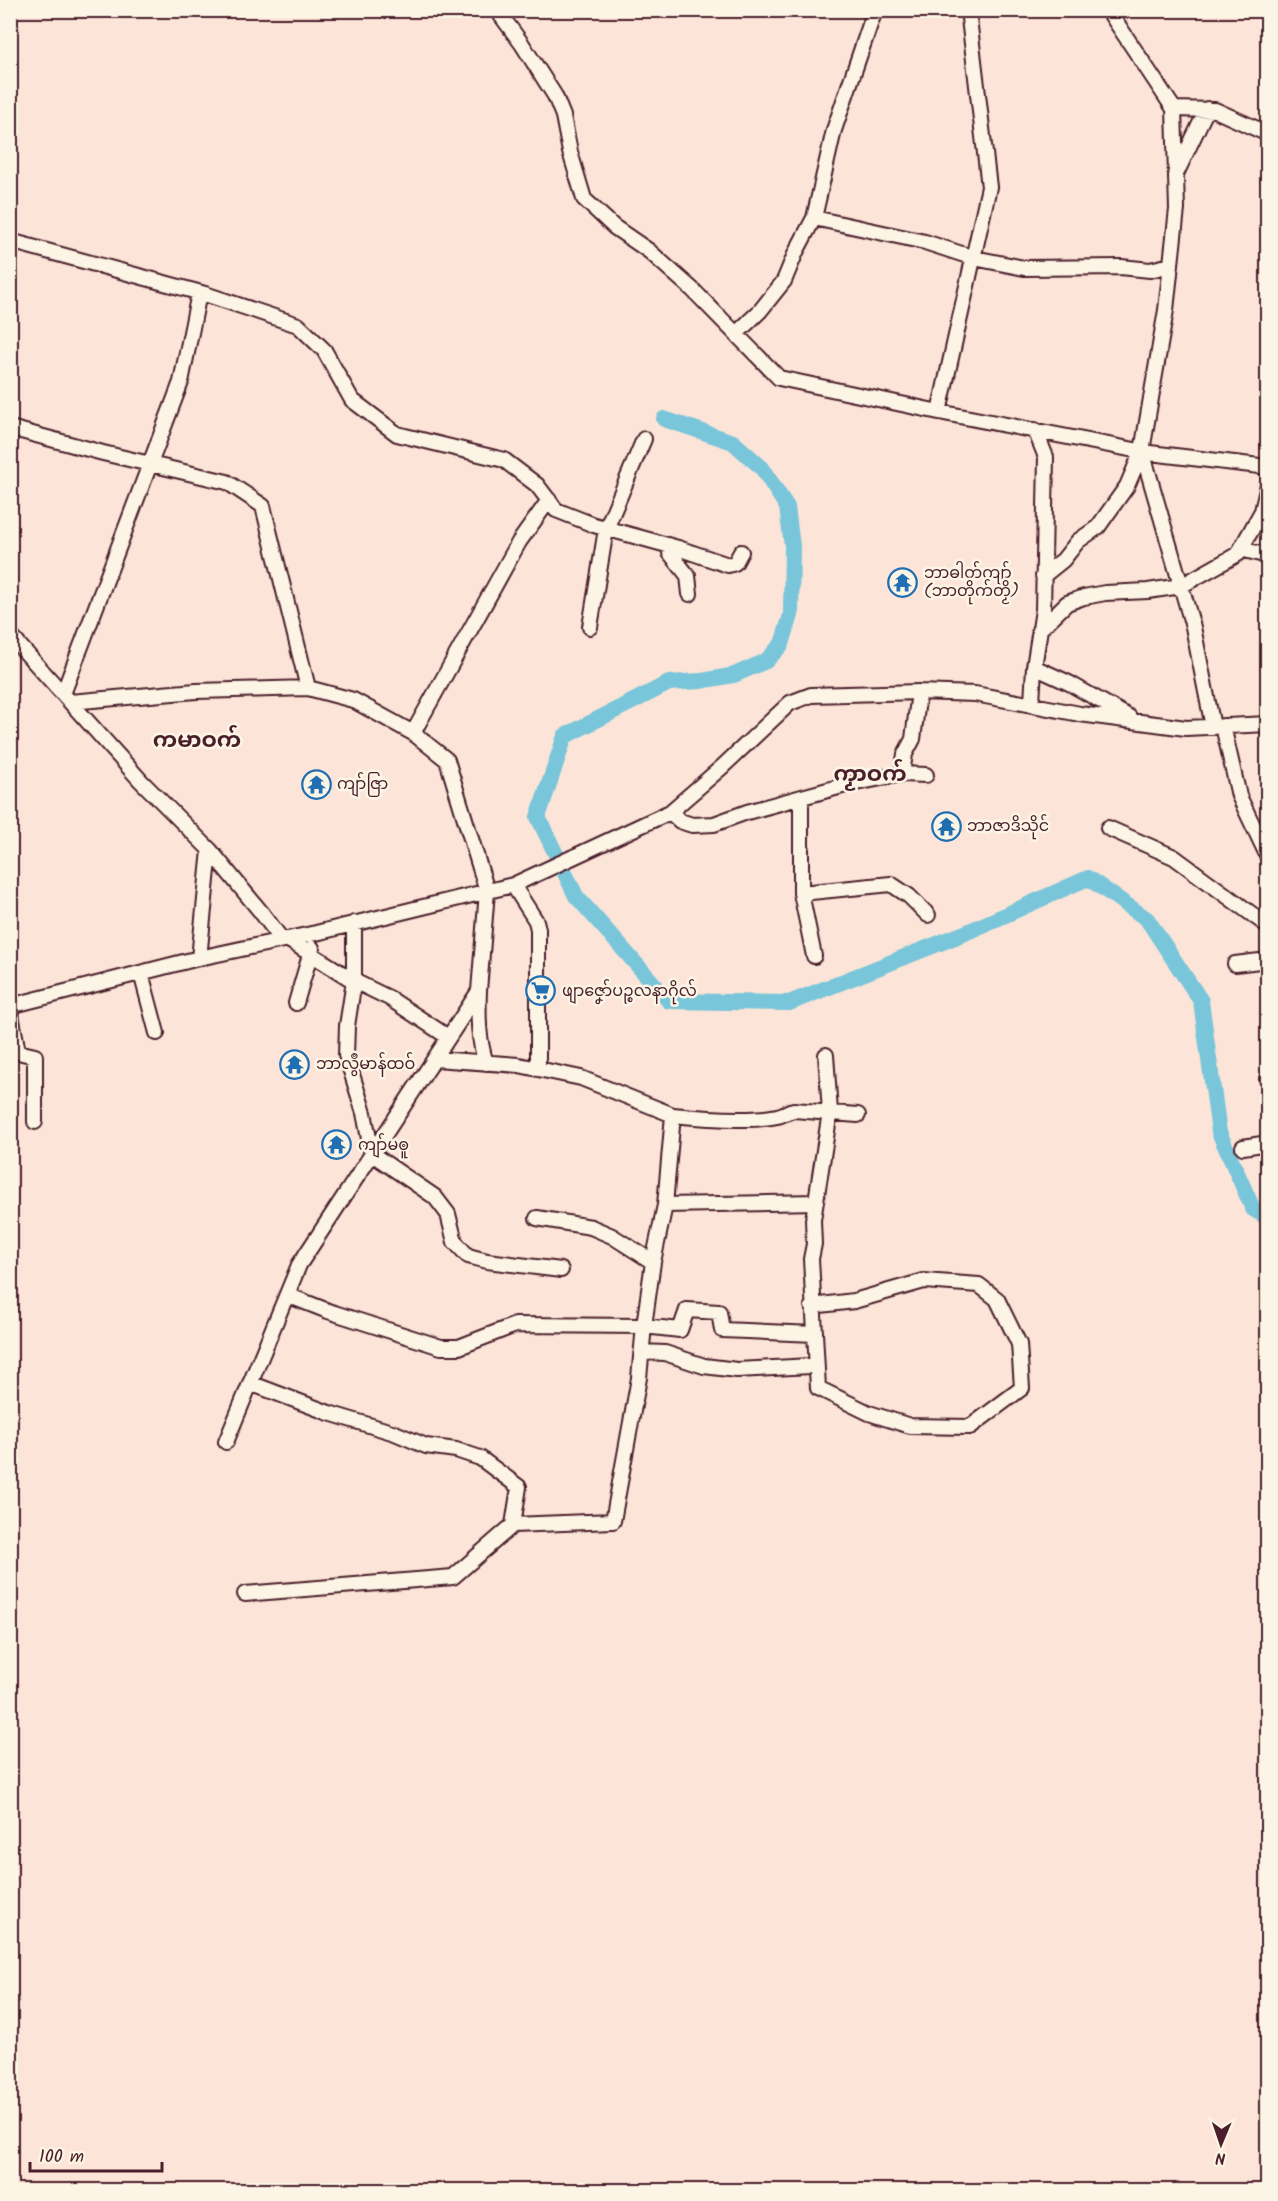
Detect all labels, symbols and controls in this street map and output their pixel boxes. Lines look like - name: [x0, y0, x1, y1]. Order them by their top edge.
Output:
- place label: ဘာဓါတ်ကျာ် (ဘာတိုက်တၟိ): [924, 561, 1019, 605]
- temple icon: ဘာဓါတ်ကျာ် (ဘာတိုက်တၟိ): [887, 566, 919, 598]
- district label: ကမာဝက်: [153, 724, 241, 759]
- district label: ကၟာဝက်: [833, 758, 907, 793]
- temple icon: ကျာ်ဇြာ: [300, 768, 332, 800]
- place label: ကျာ်ဇြာ: [337, 772, 388, 797]
- temple icon: ဘာဇာဒိသိုင်: [930, 810, 962, 842]
- place label: ဘာဇာဒိသိုင်: [967, 814, 1049, 840]
- supermarket icon: ဖျာဇၞော်ပဉ္စလနာဂိုလ်: [525, 975, 557, 1007]
- place label: ဖျာဇၞော်ပဉ္စလနာဂိုလ်: [562, 979, 697, 1005]
- temple icon: ဘာလွဳမာန်ထဝ်: [279, 1048, 311, 1080]
- place label: ဘာလွဳမာန်ထဝ်: [316, 1052, 415, 1077]
- temple icon: ကျာ်မၜူ: [321, 1129, 353, 1161]
- place label: ကျာ်မၜူ: [358, 1133, 409, 1159]
- north arrow: [1191, 2114, 1251, 2174]
- scale bar: [30, 2135, 162, 2173]
- text: 100 m: [39, 2143, 84, 2172]
- text: N: [1215, 2145, 1226, 2170]

